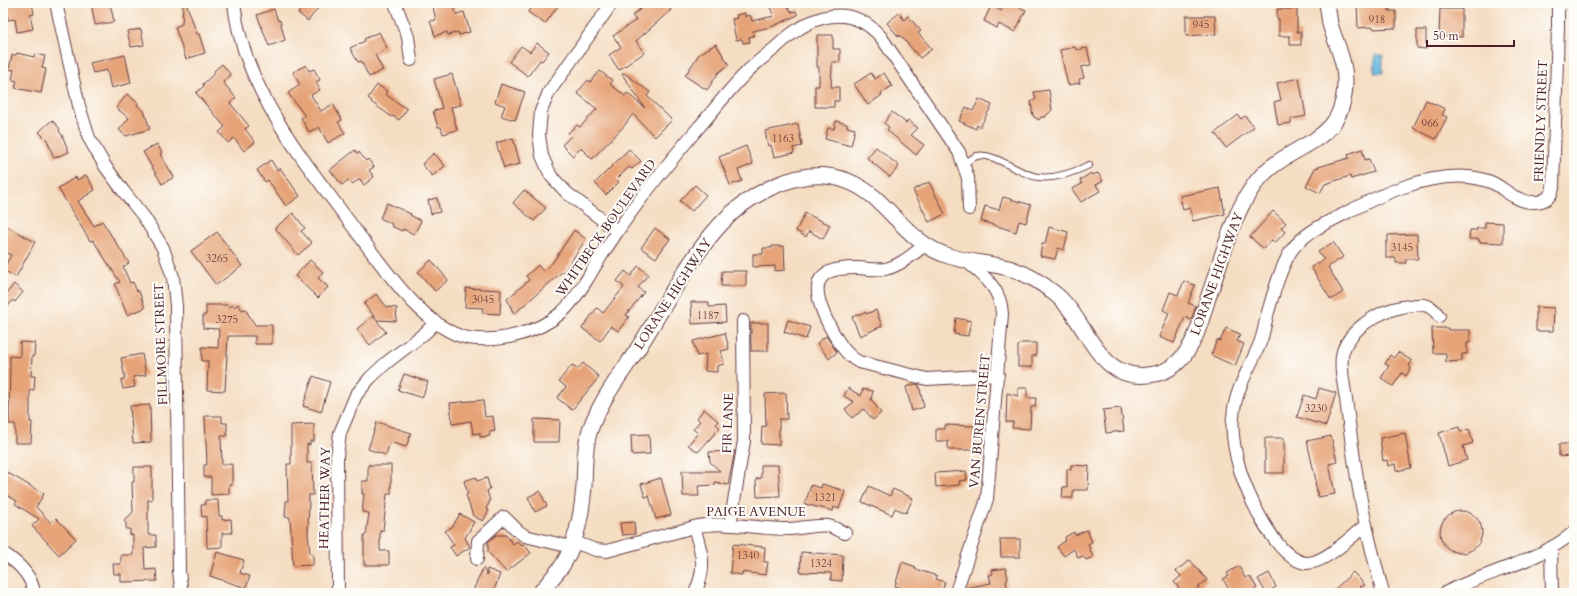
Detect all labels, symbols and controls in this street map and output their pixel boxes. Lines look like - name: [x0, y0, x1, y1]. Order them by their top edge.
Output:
- house number: 918: [1369, 12, 1385, 27]
- house number: 945: [1193, 17, 1209, 32]
- scale bar: [1427, 22, 1514, 48]
- text: 50 m: [1433, 28, 1460, 44]
- street label: FRIENDLY STREET: [1530, 59, 1552, 182]
- house number: 966: [1422, 116, 1439, 131]
- house number: 1163: [772, 131, 795, 146]
- street label: WHITBECK BOULEVARD: [551, 156, 660, 301]
- street label: LORANE HIGHWAY: [1186, 210, 1248, 338]
- street label: LORANE HIGHWAY: [630, 234, 716, 353]
- house number: 3145: [1391, 240, 1413, 255]
- house number: 3265: [206, 251, 228, 266]
- street label: FILLMORE STREET: [150, 282, 172, 405]
- house number: 3045: [472, 292, 494, 307]
- house number: 1187: [697, 308, 720, 323]
- house number: 3275: [216, 312, 238, 327]
- street label: VAN BUREN STREET: [965, 352, 995, 489]
- street label: FIR LANE: [718, 392, 738, 454]
- house number: 3230: [1305, 401, 1328, 416]
- street label: HEATHER WAY: [315, 446, 335, 549]
- house number: 1321: [814, 490, 836, 505]
- street label: PAIGE AVENUE: [706, 503, 806, 521]
- house number: 1340: [737, 548, 760, 563]
- house number: 1324: [810, 556, 833, 571]

